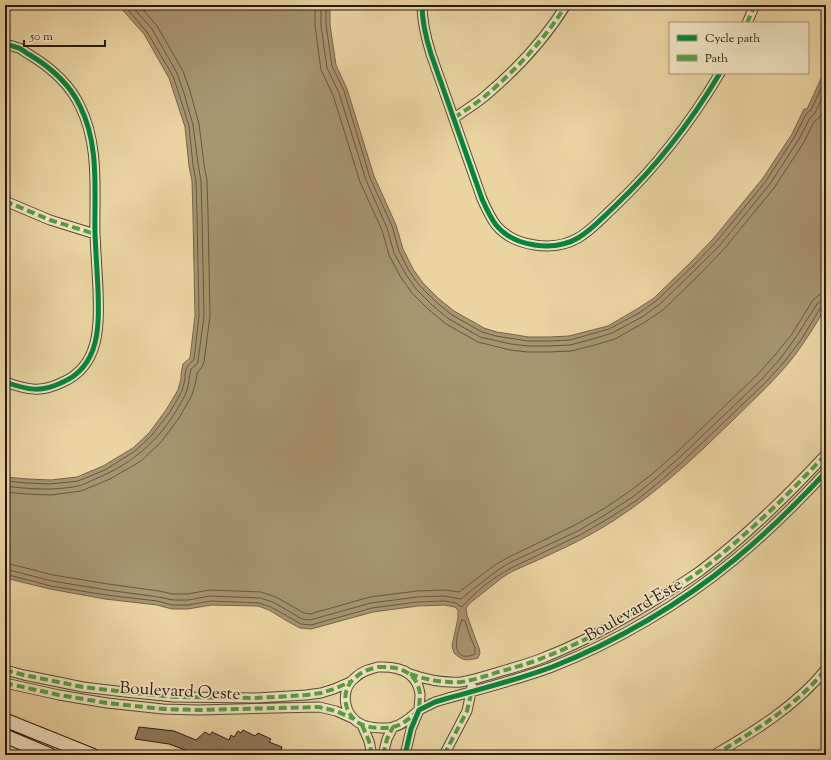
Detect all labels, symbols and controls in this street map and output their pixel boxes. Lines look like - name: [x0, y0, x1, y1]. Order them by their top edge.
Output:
- scale bar: [24, 22, 105, 48]
- legend: [669, 22, 809, 74]
- text: 50 m: [29, 28, 53, 46]
- text: Cycle path: [705, 30, 760, 48]
- text: Path: [705, 50, 728, 68]
- street label: Boulevard Este: [581, 573, 687, 648]
- street label: Boulevard Oeste: [119, 677, 241, 707]

